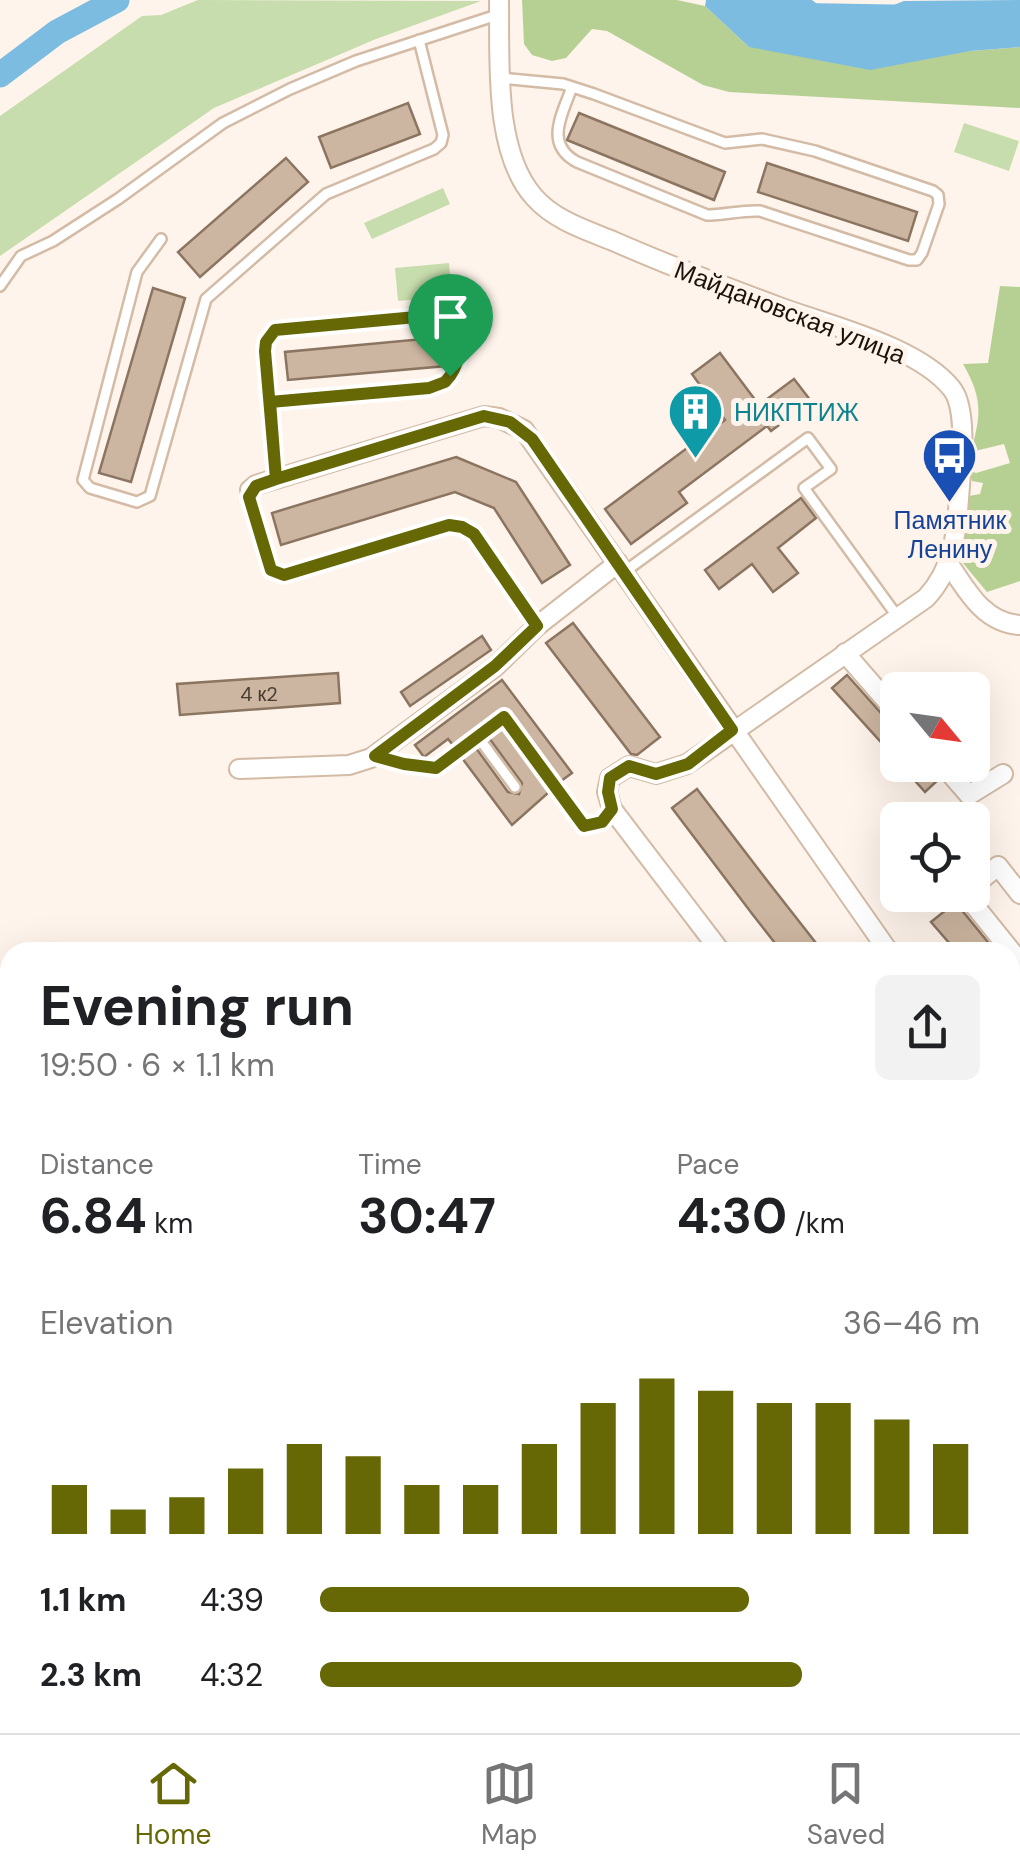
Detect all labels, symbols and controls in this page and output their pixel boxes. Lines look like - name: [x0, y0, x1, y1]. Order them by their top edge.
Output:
- street label: Майдановская улица: [670, 253, 910, 372]
- pin: [408, 274, 493, 377]
- icon: arrive: [423, 289, 478, 344]
- building icon: НИКПТИЖ: [665, 382, 725, 461]
- place label: НИКПТИЖ: [734, 396, 859, 429]
- bus stop icon: Памятник Ленину: [920, 426, 980, 505]
- place label: Памятник Ленину: [894, 504, 1007, 566]
- north arrow: [880, 672, 990, 782]
- map controls: [880, 672, 990, 912]
- house number: 4 к2: [240, 681, 278, 707]
- button: locate: [880, 802, 990, 912]
- text: Evening run: [40, 970, 354, 1042]
- button: share: [875, 975, 980, 1080]
- text: 19:50 · 6 × 1.1 km: [40, 1044, 275, 1086]
- text: Distance: [40, 1146, 154, 1183]
- text: Time: [358, 1146, 422, 1183]
- text: Pace: [677, 1146, 739, 1183]
- text: 6.84: [40, 1183, 147, 1249]
- text: 30:47: [358, 1183, 496, 1249]
- text: 4:30: [677, 1183, 787, 1249]
- text: km: [147, 1205, 193, 1242]
- text: /km: [787, 1205, 845, 1242]
- text: Elevation: [40, 1302, 173, 1344]
- text: 36–46 m: [843, 1302, 980, 1344]
- text: 1.1 km: [40, 1579, 126, 1621]
- text: 4:39: [200, 1579, 264, 1621]
- text: 2.3 km: [40, 1654, 142, 1696]
- text: 4:32: [200, 1654, 263, 1696]
- tab: Home: [135, 1756, 211, 1853]
- tab: Map: [481, 1756, 537, 1853]
- tab: Saved: [807, 1756, 885, 1853]

